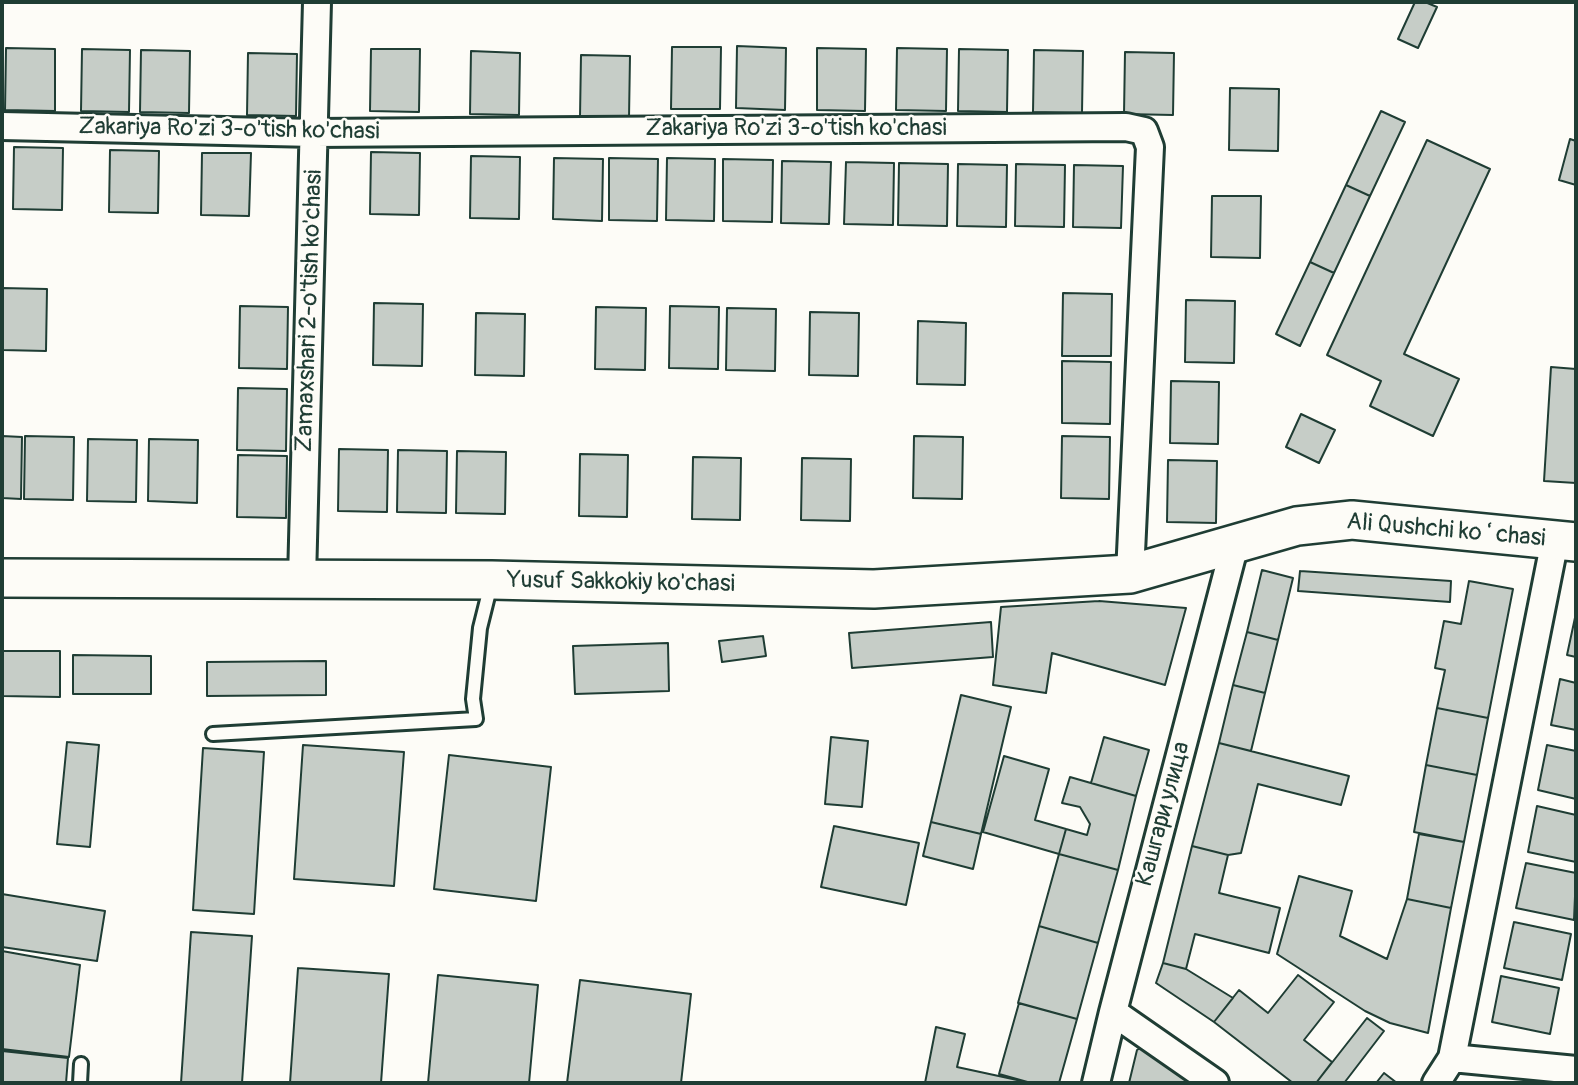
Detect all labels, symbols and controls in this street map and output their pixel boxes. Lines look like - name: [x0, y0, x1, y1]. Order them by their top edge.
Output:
- street label: Zakariya Ro'zi 3-o'tish ko'chasi: [78, 113, 380, 147]
- street label: Zakariya Ro'zi 3-o'tish ko'chasi: [645, 115, 947, 143]
- street label: Zamaxshari 2-o'tish ko'chasi: [291, 169, 329, 453]
- street label: Ali Qushchi koʻchasi: [1345, 508, 1547, 554]
- street label: Yusuf Sakkokiy ko'chasi: [507, 567, 735, 599]
- street label: Кашгари улица: [1131, 739, 1197, 889]

